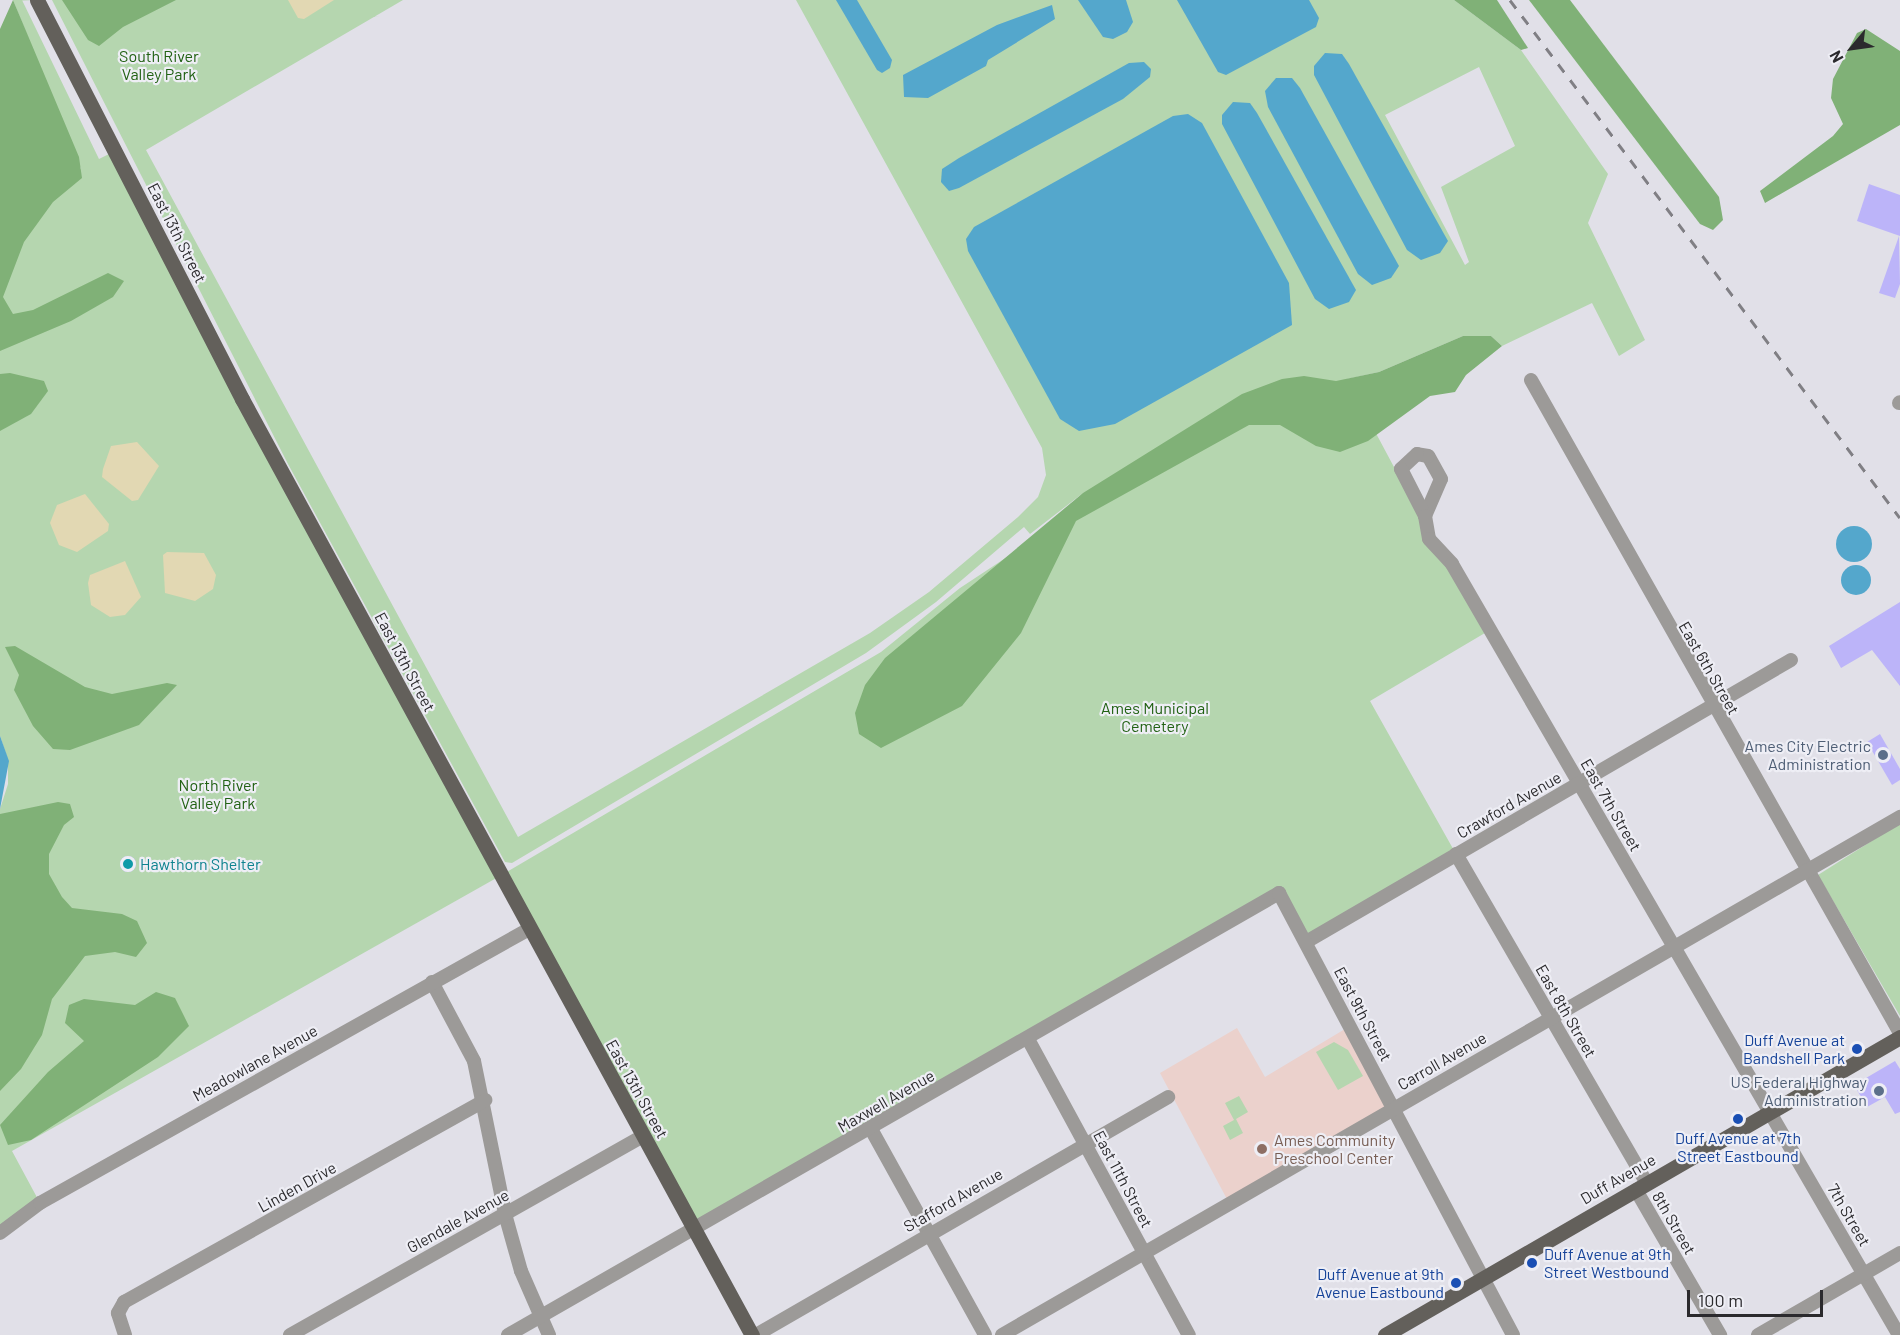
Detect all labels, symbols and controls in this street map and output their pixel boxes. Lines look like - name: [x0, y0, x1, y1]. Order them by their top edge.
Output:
- north arrow: [1822, 18, 1882, 78]
- park label: South River Valley Park: [119, 46, 199, 84]
- text: N: [1825, 48, 1847, 66]
- street label: East 13th Street: [144, 180, 210, 286]
- street label: East 13th Street: [371, 609, 439, 715]
- street label: East 6th Street: [1675, 618, 1743, 718]
- park label: Ames Municipal Cemetery: [1101, 698, 1209, 736]
- place label: Ames City Electric Administration: [1744, 736, 1871, 774]
- marker: Ames City Electric Administration: [1876, 748, 1890, 762]
- street label: East 7th Street: [1577, 755, 1645, 855]
- street label: Crawford Avenue: [1453, 767, 1565, 843]
- park label: North River Valley Park: [179, 775, 257, 813]
- place label: Hawthorn Shelter: [140, 854, 261, 874]
- marker: Hawthorn Shelter: [121, 857, 135, 871]
- street label: East 8th Street: [1532, 961, 1600, 1061]
- street label: East 9th Street: [1330, 963, 1396, 1065]
- street label: Meadowlane Avenue: [189, 1021, 321, 1105]
- street label: Carroll Avenue: [1394, 1028, 1490, 1094]
- place label: Duff Avenue at Bandshell Park: [1743, 1030, 1845, 1068]
- street label: East 13th Street: [602, 1036, 672, 1142]
- marker: Duff Avenue at Bandshell Park: [1850, 1042, 1864, 1056]
- street label: Maxwell Avenue: [834, 1066, 938, 1136]
- place label: US Federal Highway Administration: [1731, 1072, 1867, 1110]
- marker: US Federal Highway Administration: [1872, 1084, 1886, 1098]
- marker: Duff Avenue at 7th Street Eastbound: [1731, 1112, 1745, 1126]
- street label: East 11th Street: [1089, 1127, 1157, 1231]
- place label: Duff Avenue at 7th Street Eastbound: [1675, 1128, 1801, 1166]
- place label: Ames Community Preschool Center: [1274, 1130, 1395, 1168]
- marker: Ames Community Preschool Center: [1255, 1142, 1269, 1156]
- street label: Duff Avenue: [1577, 1150, 1659, 1208]
- street label: Linden Drive: [255, 1158, 339, 1216]
- street label: Stafford Avenue: [900, 1164, 1006, 1236]
- street label: 7th Street: [1823, 1180, 1875, 1250]
- street label: Glendale Avenue: [404, 1185, 512, 1257]
- street label: 8th Street: [1648, 1188, 1700, 1258]
- place label: Duff Avenue at 9th Street Westbound: [1544, 1244, 1671, 1282]
- marker: Duff Avenue at 9th Street Westbound: [1525, 1256, 1539, 1270]
- place label: Duff Avenue at 9th Avenue Eastbound: [1315, 1264, 1444, 1302]
- marker: Duff Avenue at 9th Avenue Eastbound: [1449, 1276, 1463, 1290]
- scale bar: [1690, 1278, 1826, 1316]
- text: 100 m: [1698, 1289, 1743, 1311]

